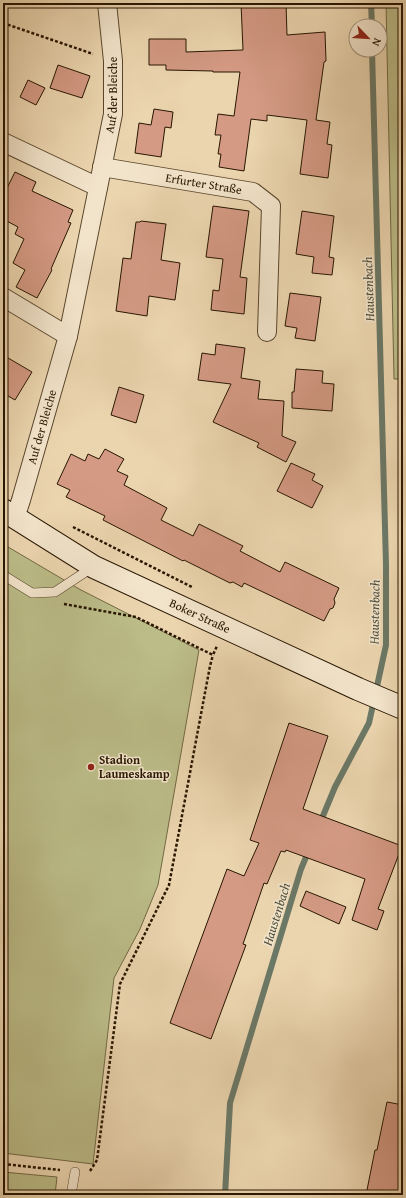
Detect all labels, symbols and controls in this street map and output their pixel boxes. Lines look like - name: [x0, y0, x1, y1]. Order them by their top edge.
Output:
- north arrow: [348, 18, 388, 58]
- text: N: [368, 36, 386, 50]
- street label: Auf der Bleiche: [100, 56, 121, 135]
- street label: Erfurter Straße: [164, 169, 243, 198]
- water label: Haustenbach: [358, 256, 379, 323]
- street label: Auf der Bleiche: [23, 387, 60, 466]
- water label: Haustenbach: [364, 579, 385, 646]
- street label: Boker Straße: [167, 594, 234, 637]
- place label: Stadion Laumeskamp: [99, 751, 170, 782]
- marker: Stadion Laumeskamp: [86, 762, 96, 772]
- water label: Haustenbach: [258, 880, 295, 949]

